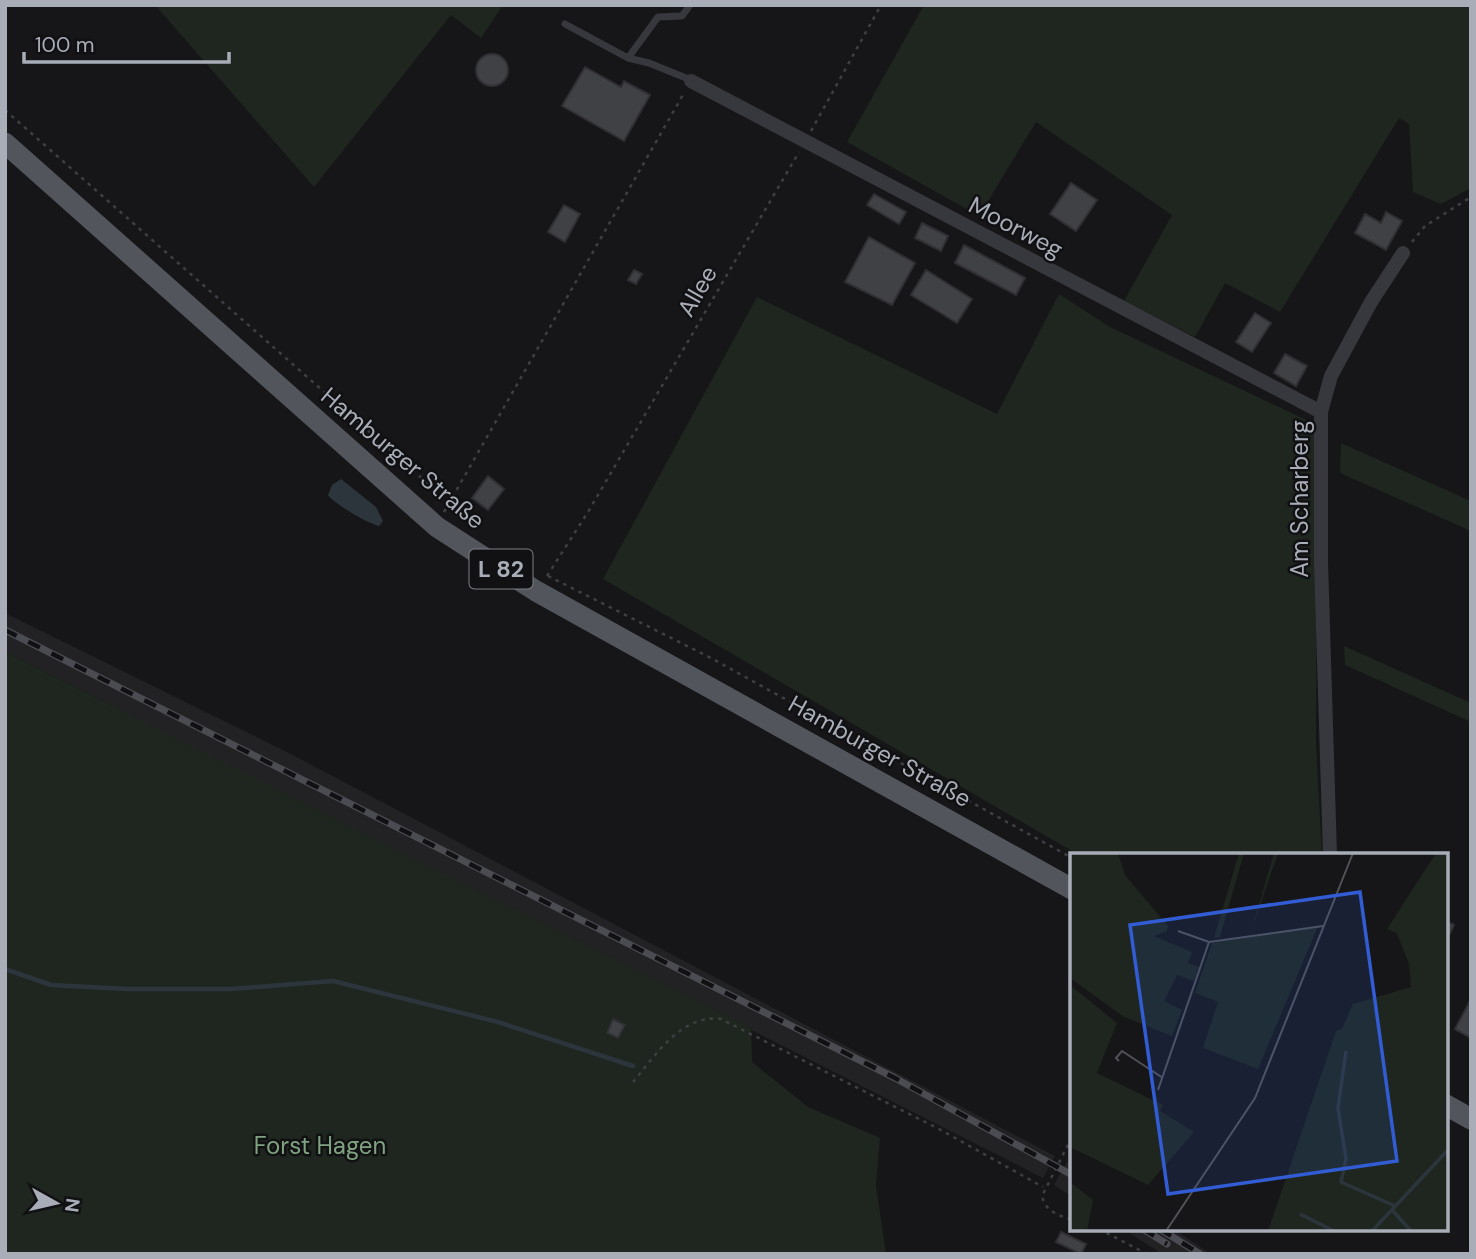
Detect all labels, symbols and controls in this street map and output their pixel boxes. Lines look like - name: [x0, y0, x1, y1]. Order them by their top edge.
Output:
- scale bar: [24, 21, 229, 65]
- text: 100 m: [35, 31, 95, 59]
- street label: Moorweg: [964, 189, 1068, 265]
- street label: Allee: [670, 260, 724, 322]
- street label: Hamburger Straße: [315, 380, 491, 536]
- street label: Am Scharberg: [1284, 420, 1315, 578]
- road number: L 82: [470, 550, 532, 589]
- street label: Hamburger Straße: [783, 688, 977, 814]
- inset map: [1070, 853, 1448, 1231]
- park label: Forst Hagen: [254, 1130, 386, 1161]
- north arrow: [21, 1168, 91, 1238]
- text: N: [59, 1197, 86, 1214]

